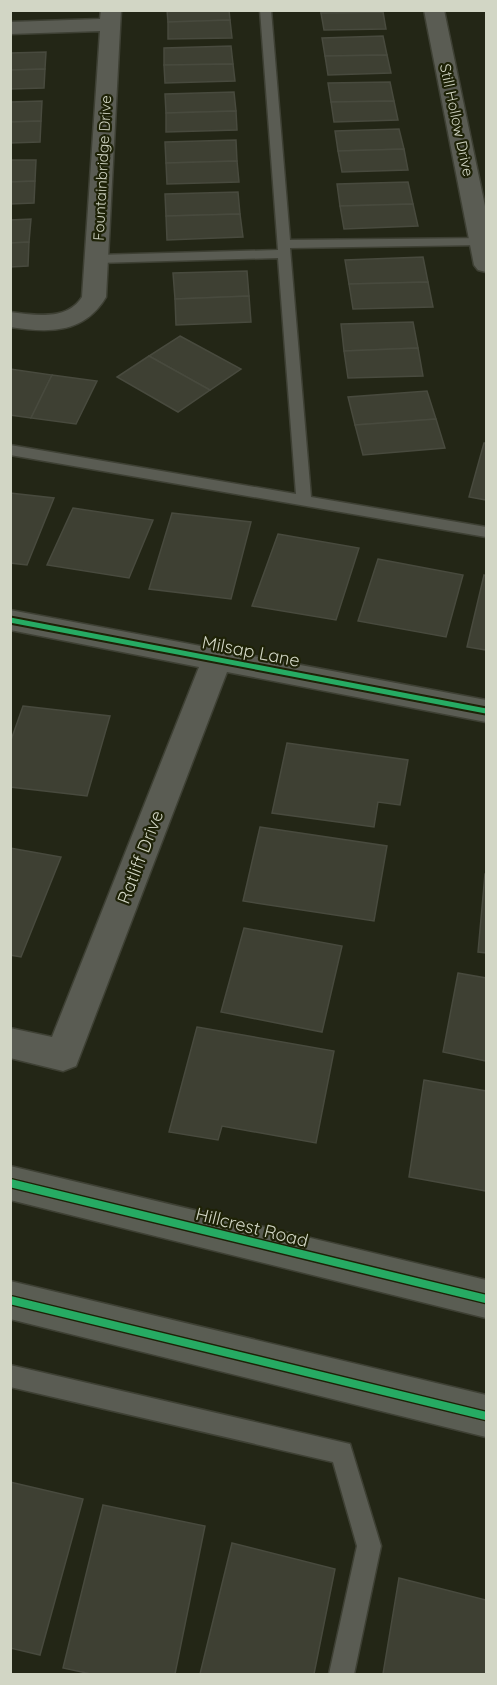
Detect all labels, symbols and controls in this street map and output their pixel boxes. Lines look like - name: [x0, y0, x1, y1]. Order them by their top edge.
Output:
- street label: Still Hollow Drive: [436, 62, 478, 178]
- street label: Fountainbridge Drive: [89, 95, 115, 241]
- street label: Milsap Lane: [200, 630, 302, 672]
- street label: Ratliff Drive: [112, 807, 168, 907]
- street label: Hillcrest Road: [193, 1202, 311, 1252]

